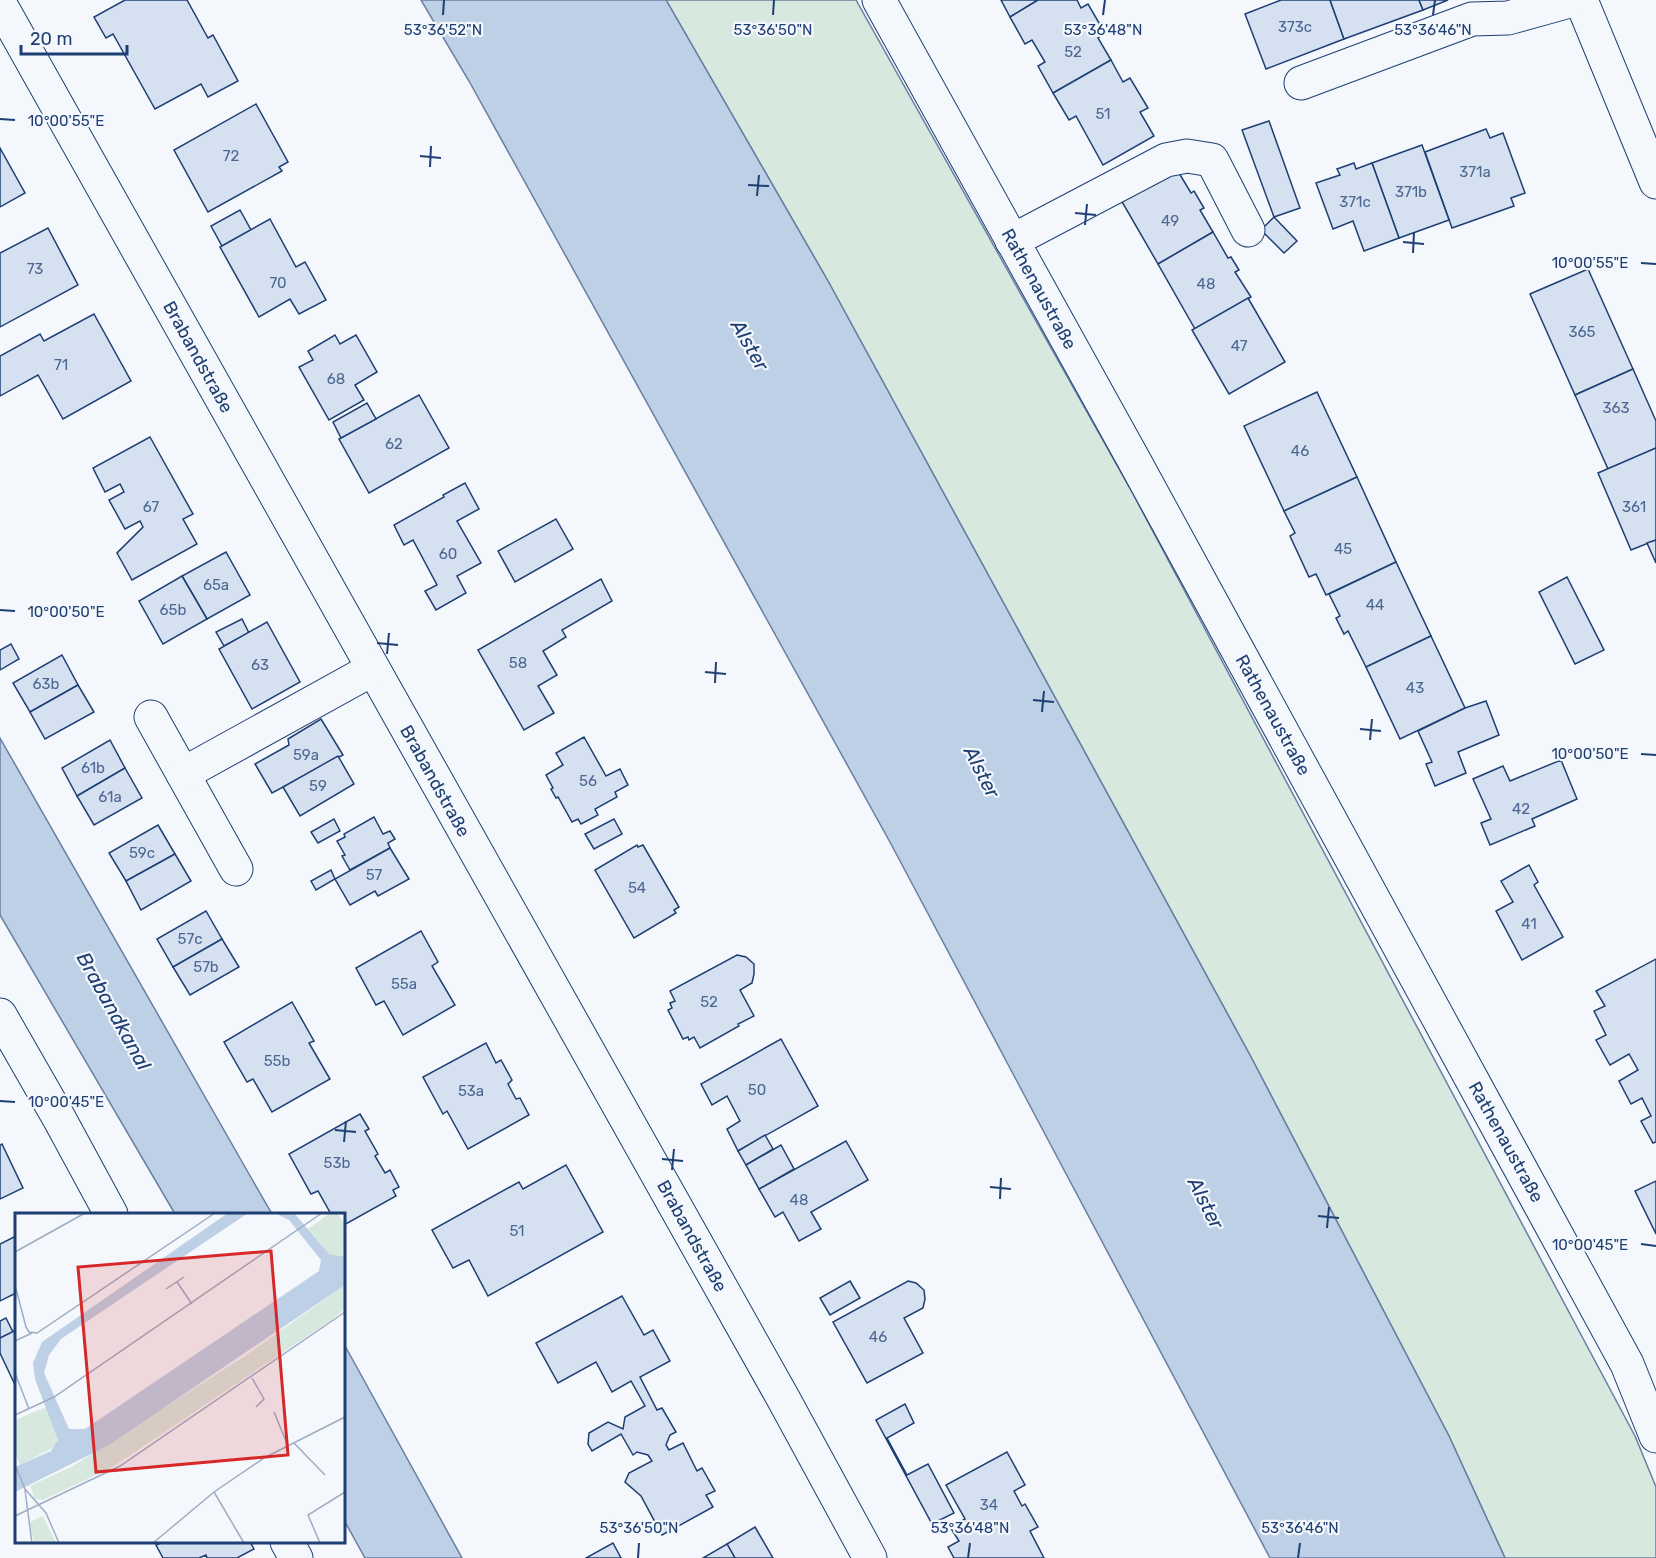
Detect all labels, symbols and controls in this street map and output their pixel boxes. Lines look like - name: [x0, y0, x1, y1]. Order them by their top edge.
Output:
- scale bar: [21, 18, 128, 56]
- house number: 373c: [1278, 18, 1312, 36]
- text: 53°36'52"N: [404, 21, 482, 39]
- text: 53°36'50"N: [733, 21, 813, 39]
- text: 53°36'48"N: [1064, 21, 1142, 39]
- text: 53°36'46"N: [1394, 21, 1472, 39]
- text: 20 m: [30, 28, 72, 50]
- house number: 52: [1064, 43, 1082, 61]
- house number: 51: [1095, 105, 1111, 123]
- text: 10°00'55"E: [28, 112, 104, 130]
- house number: 72: [223, 147, 239, 165]
- house number: 371a: [1459, 163, 1491, 181]
- house number: 371b: [1395, 183, 1427, 201]
- house number: 371c: [1339, 193, 1371, 211]
- house number: 49: [1161, 212, 1179, 230]
- street label: Rathenaustraße: [997, 225, 1081, 353]
- text: 10°00'55"E: [1552, 254, 1628, 272]
- house number: 73: [27, 260, 43, 278]
- house number: 70: [269, 274, 287, 292]
- house number: 48: [1197, 275, 1215, 293]
- street label: Brabandstraße: [158, 297, 238, 417]
- water label: Alster: [725, 314, 775, 376]
- house number: 365: [1569, 323, 1596, 341]
- house number: 47: [1231, 337, 1248, 355]
- house number: 71: [54, 356, 68, 374]
- house number: 68: [327, 370, 345, 388]
- house number: 363: [1602, 399, 1630, 417]
- house number: 62: [385, 435, 403, 453]
- house number: 46: [1291, 442, 1309, 460]
- house number: 67: [143, 498, 159, 516]
- house number: 361: [1622, 498, 1646, 516]
- house number: 45: [1334, 540, 1352, 558]
- house number: 60: [439, 545, 457, 563]
- house number: 65a: [203, 576, 229, 594]
- house number: 44: [1366, 596, 1384, 614]
- house number: 65b: [160, 601, 187, 619]
- text: 10°00'50"E: [27, 603, 105, 621]
- street label: Rathenaustraße: [1231, 651, 1315, 779]
- house number: 58: [509, 654, 527, 672]
- house number: 63: [251, 656, 269, 674]
- house number: 63b: [33, 675, 60, 693]
- house number: 43: [1406, 679, 1424, 697]
- street label: Brabandstraße: [395, 721, 475, 841]
- water label: Alster: [958, 741, 1006, 803]
- text: 10°00'50"E: [1551, 745, 1629, 763]
- house number: 59a: [293, 746, 319, 764]
- house number: 61b: [81, 759, 105, 777]
- house number: 56: [579, 772, 597, 790]
- house number: 59: [309, 777, 327, 795]
- house number: 61a: [98, 788, 122, 806]
- house number: 42: [1512, 800, 1530, 818]
- house number: 59c: [129, 844, 155, 862]
- house number: 57: [366, 866, 383, 884]
- house number: 54: [628, 879, 646, 897]
- house number: 41: [1521, 915, 1537, 933]
- house number: 57c: [178, 930, 202, 948]
- water label: Brabandkanal: [72, 948, 157, 1075]
- house number: 57b: [193, 958, 219, 976]
- house number: 55a: [391, 975, 417, 993]
- house number: 52: [700, 993, 718, 1011]
- house number: 55b: [264, 1052, 290, 1070]
- street label: Rathenaustraße: [1464, 1078, 1548, 1206]
- house number: 50: [748, 1081, 766, 1099]
- house number: 53a: [458, 1082, 484, 1100]
- text: 10°00'45"E: [28, 1093, 104, 1111]
- house number: 53b: [324, 1154, 350, 1172]
- water label: Alster: [1182, 1172, 1230, 1234]
- street label: Brabandstraße: [652, 1176, 732, 1296]
- house number: 48: [790, 1191, 808, 1209]
- inset map: [15, 1213, 345, 1543]
- house number: 51: [509, 1222, 525, 1240]
- text: 10°00'45"E: [1552, 1236, 1628, 1254]
- house number: 46: [869, 1328, 887, 1346]
- house number: 34: [980, 1496, 998, 1514]
- text: 53°36'50"N: [599, 1519, 679, 1537]
- text: 53°36'48"N: [931, 1519, 1009, 1537]
- text: 53°36'46"N: [1261, 1519, 1339, 1537]

